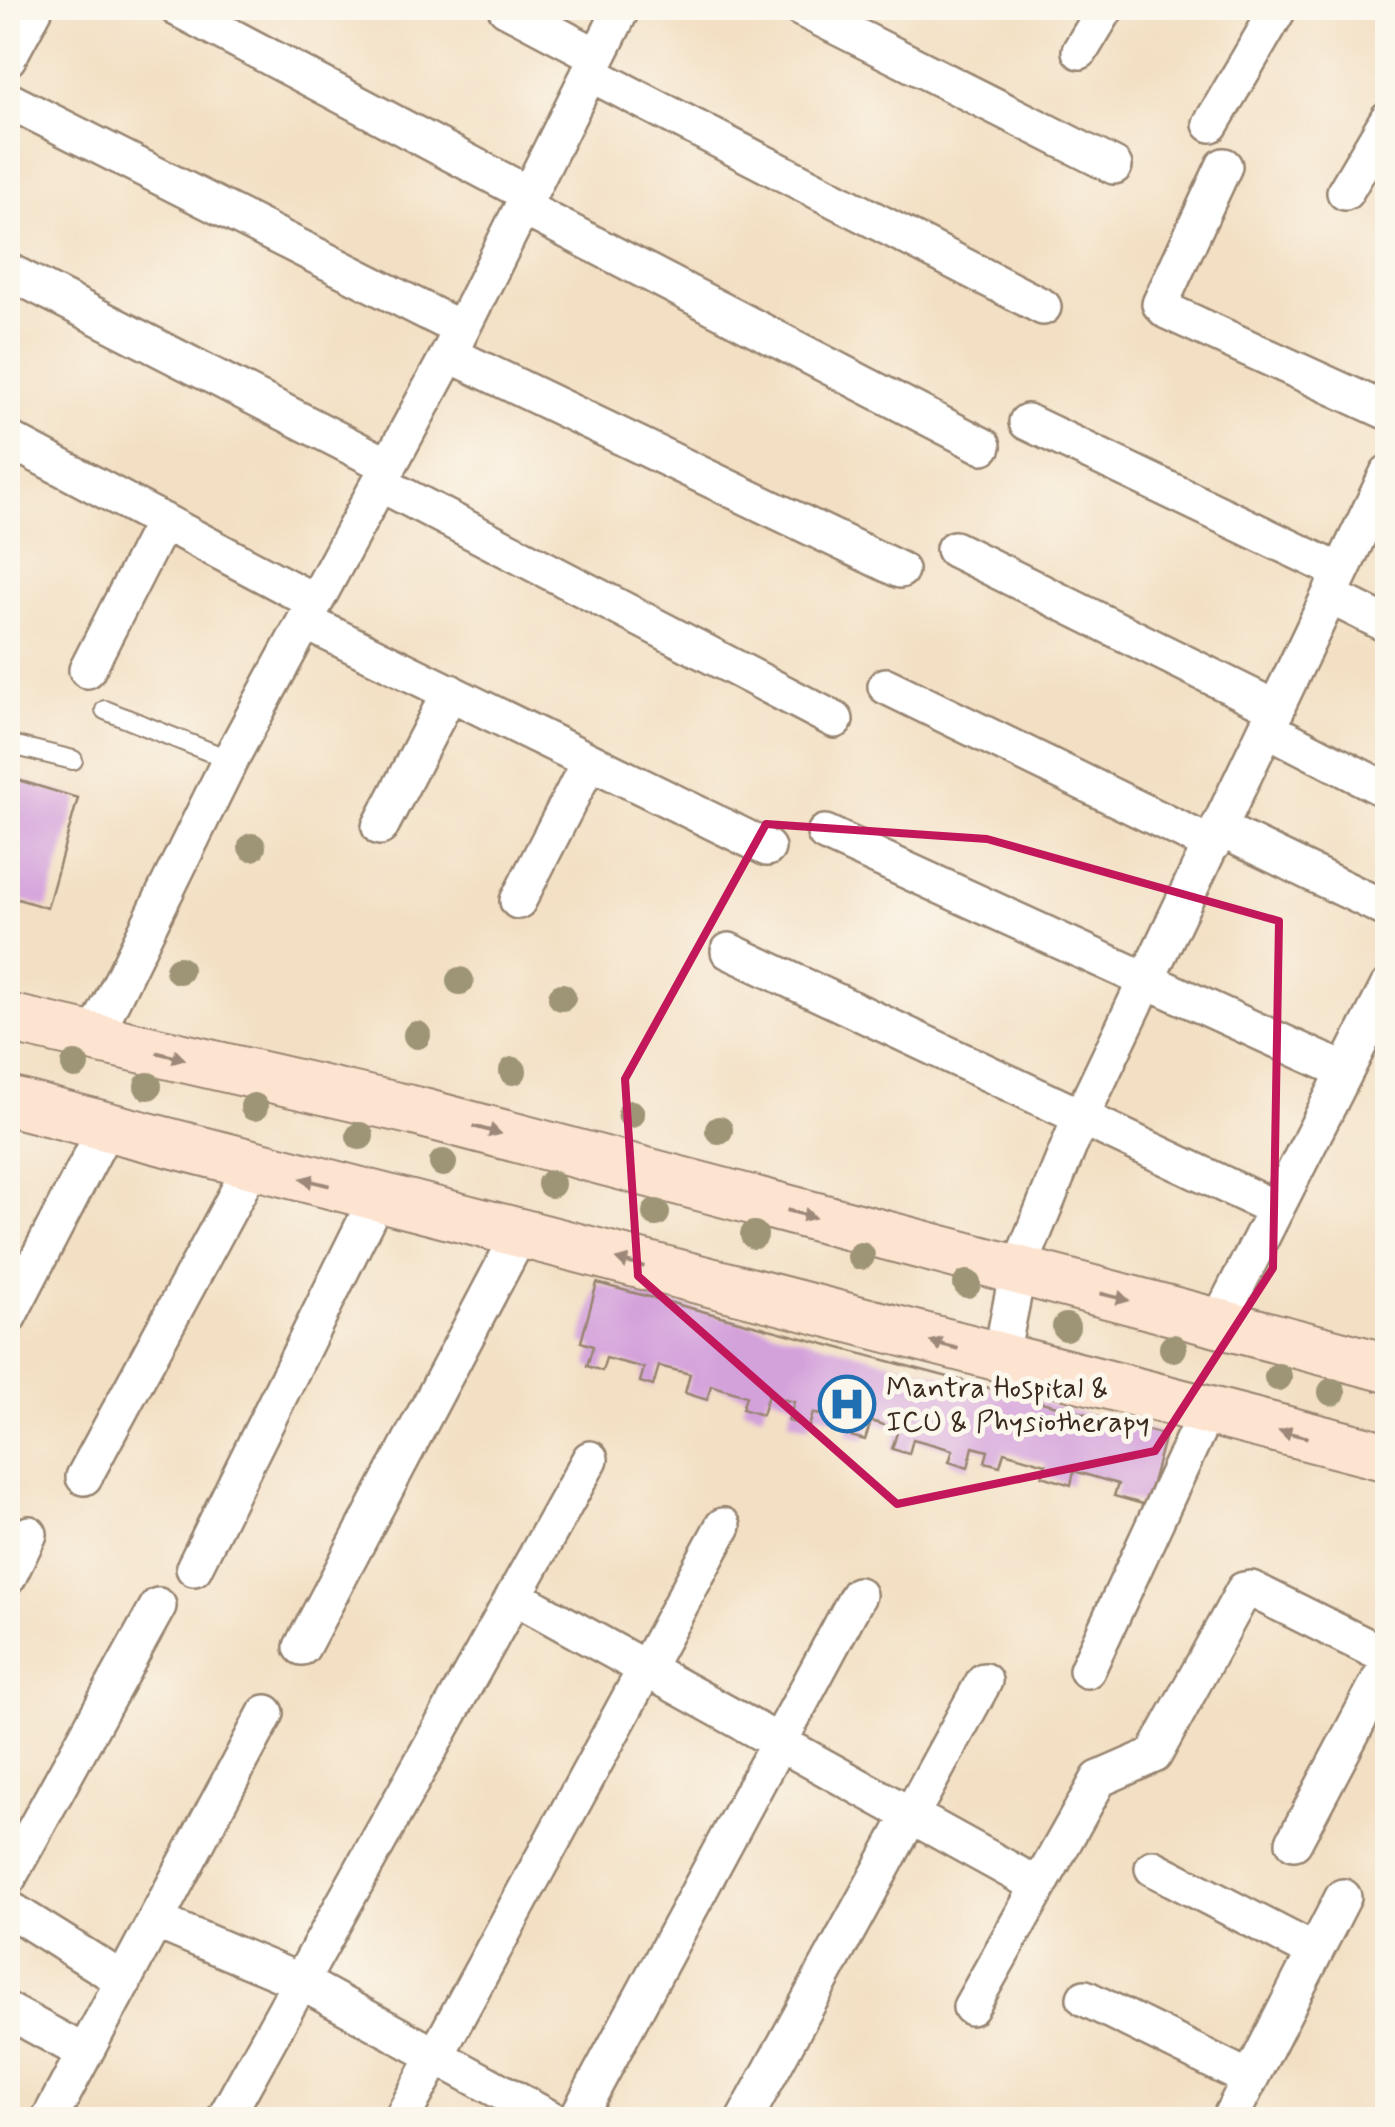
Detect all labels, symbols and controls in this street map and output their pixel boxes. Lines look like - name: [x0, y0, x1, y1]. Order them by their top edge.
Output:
- one-way arrow: [156, 1049, 187, 1064]
- one-way arrow: [472, 1123, 503, 1139]
- one-way arrow: [299, 1174, 330, 1190]
- one-way arrow: [786, 1206, 817, 1222]
- one-way arrow: [614, 1255, 645, 1270]
- one-way arrow: [1100, 1289, 1131, 1305]
- one-way arrow: [928, 1337, 959, 1353]
- place label: Mantra Hospital & ICU & Physiotherapy: [886, 1369, 1150, 1442]
- hospital icon: Mantra Hospital & ICU & Physiotherapy: [817, 1374, 877, 1434]
- one-way arrow: [1277, 1425, 1308, 1441]

